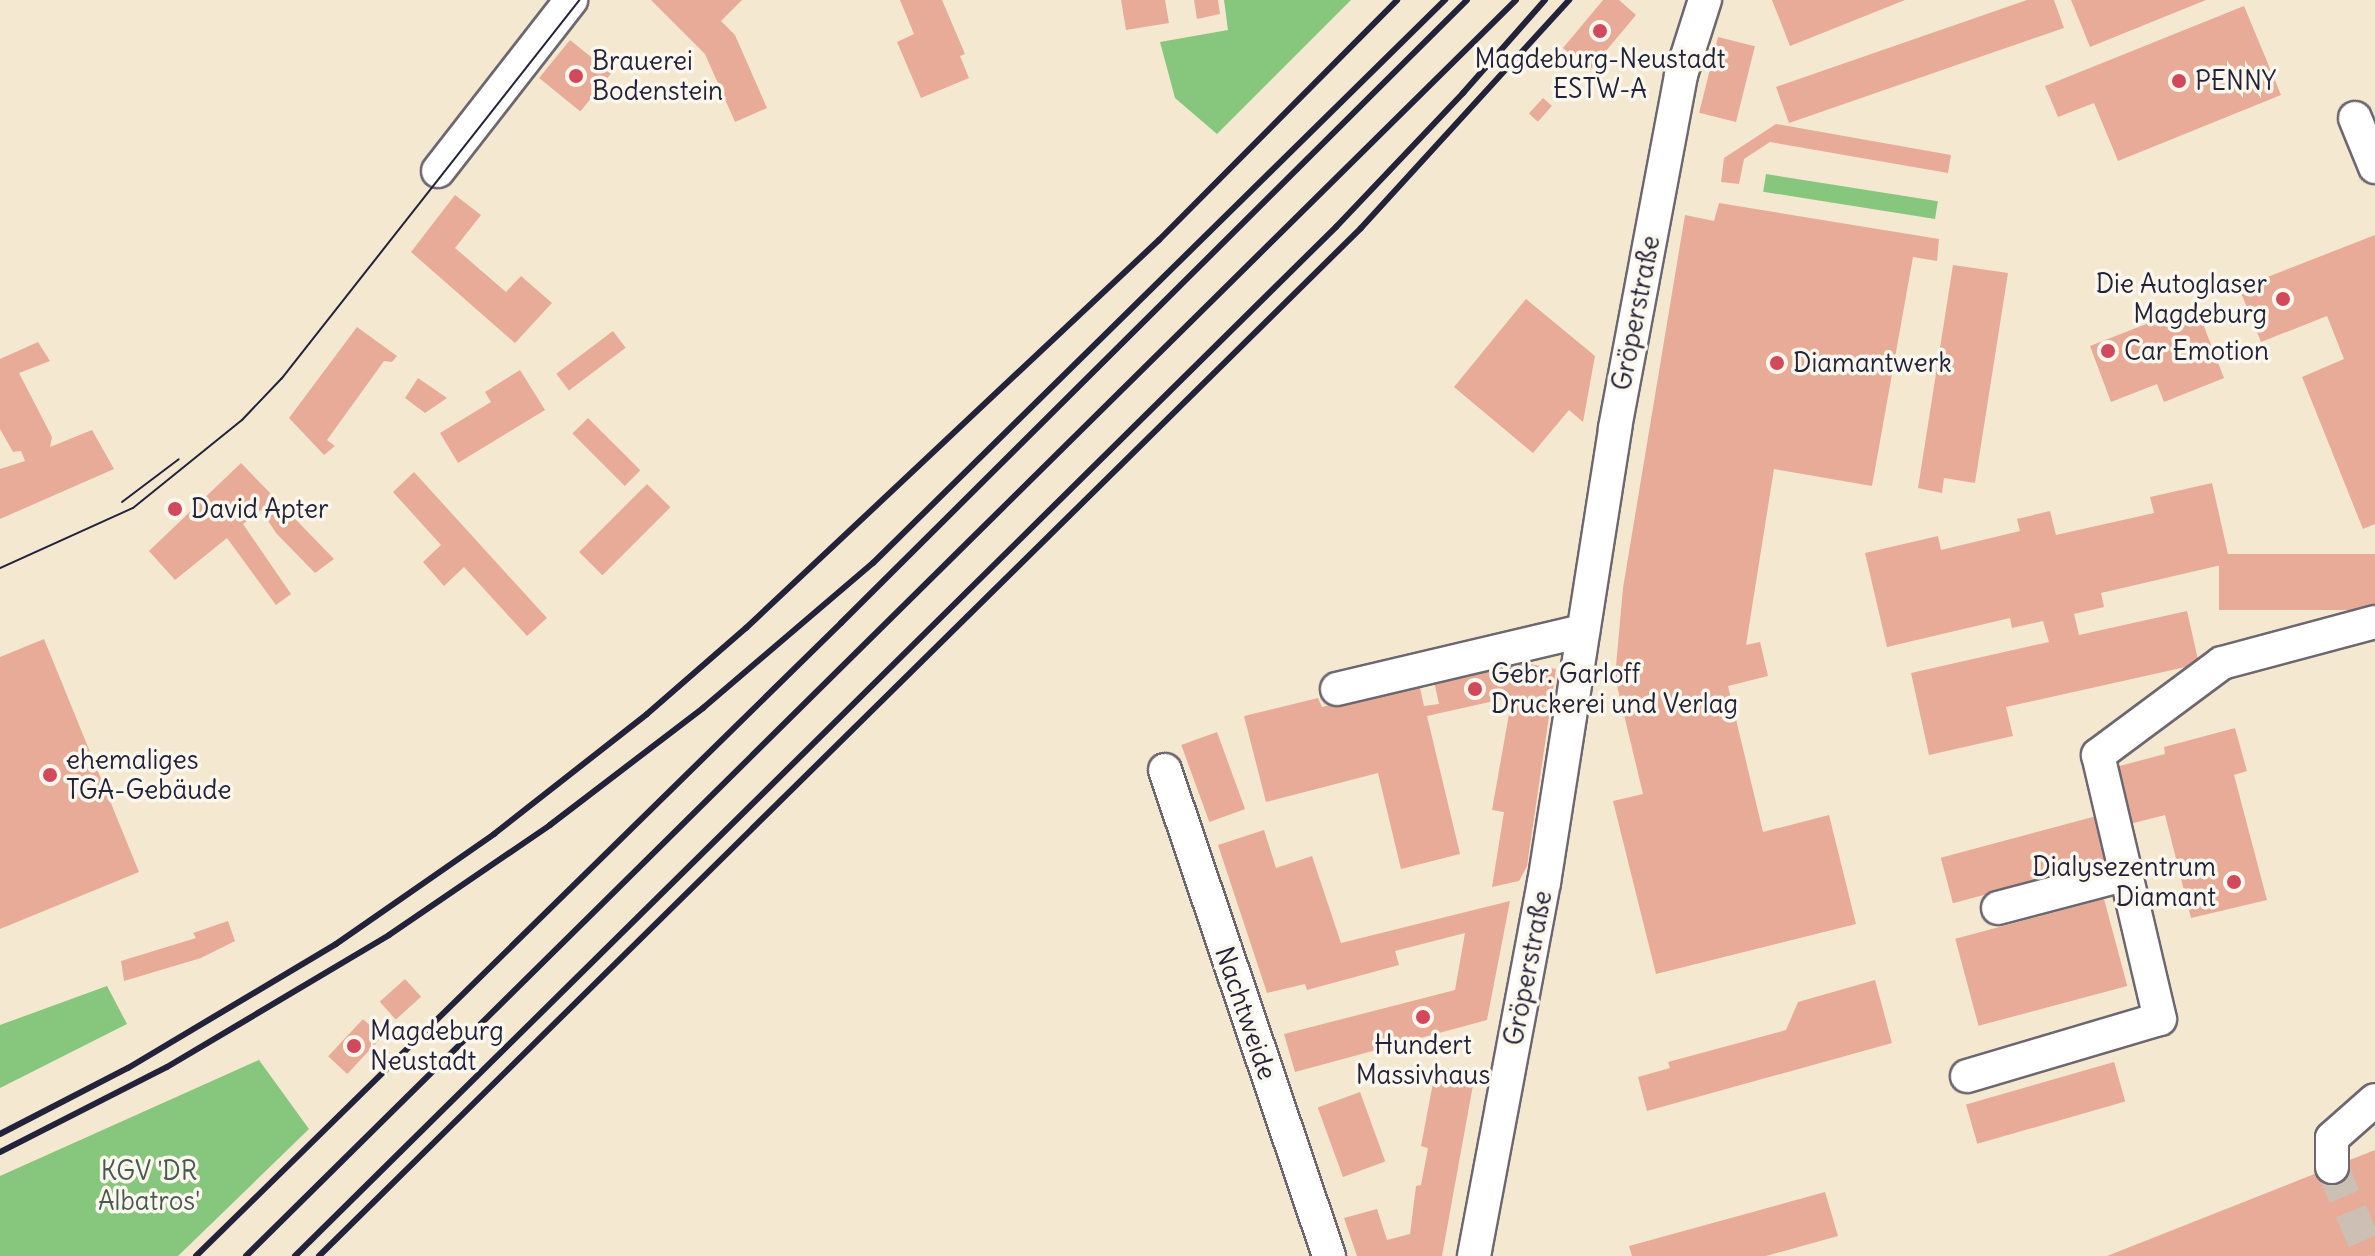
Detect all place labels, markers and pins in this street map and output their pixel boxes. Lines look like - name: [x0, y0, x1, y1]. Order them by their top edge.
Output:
- marker: Magdeburg-Neustadt ESTW-A: [1591, 22, 1609, 40]
- place label: Magdeburg-Neustadt ESTW-A: [1475, 43, 1725, 104]
- place label: Brauerei Bodenstein: [592, 45, 723, 106]
- place label: PENNY: [2195, 65, 2276, 97]
- marker: Brauerei Bodenstein: [567, 67, 585, 85]
- marker: PENNY: [2170, 72, 2188, 90]
- place label: Die Autoglaser Magdeburg: [2096, 268, 2267, 330]
- marker: Die Autoglaser Magdeburg: [2274, 290, 2292, 308]
- place label: Car Emotion: [2124, 335, 2269, 367]
- marker: Car Emotion: [2099, 342, 2117, 360]
- place label: Diamantwerk: [1793, 347, 1952, 379]
- marker: Diamantwerk: [1768, 354, 1786, 372]
- place label: David Apter: [191, 493, 329, 525]
- marker: David Apter: [166, 500, 184, 518]
- place label: Gebr. Garloff Druckerei und Verlag: [1491, 658, 1738, 720]
- marker: Gebr. Garloff Druckerei und Verlag: [1466, 680, 1484, 698]
- place label: ehemaliges TGA-Gebäude: [66, 744, 232, 806]
- marker: ehemaliges TGA-Gebäude: [41, 766, 59, 784]
- place label: Dialysezentrum Diamant: [2032, 851, 2216, 912]
- marker: Dialysezentrum Diamant: [2223, 871, 2245, 893]
- marker: Hundert Massivhaus: [1414, 1008, 1432, 1026]
- place label: Magdeburg Neustadt: [370, 1015, 504, 1076]
- place label: Hundert Massivhaus: [1356, 1029, 1490, 1090]
- marker: Magdeburg Neustadt: [345, 1037, 363, 1055]

